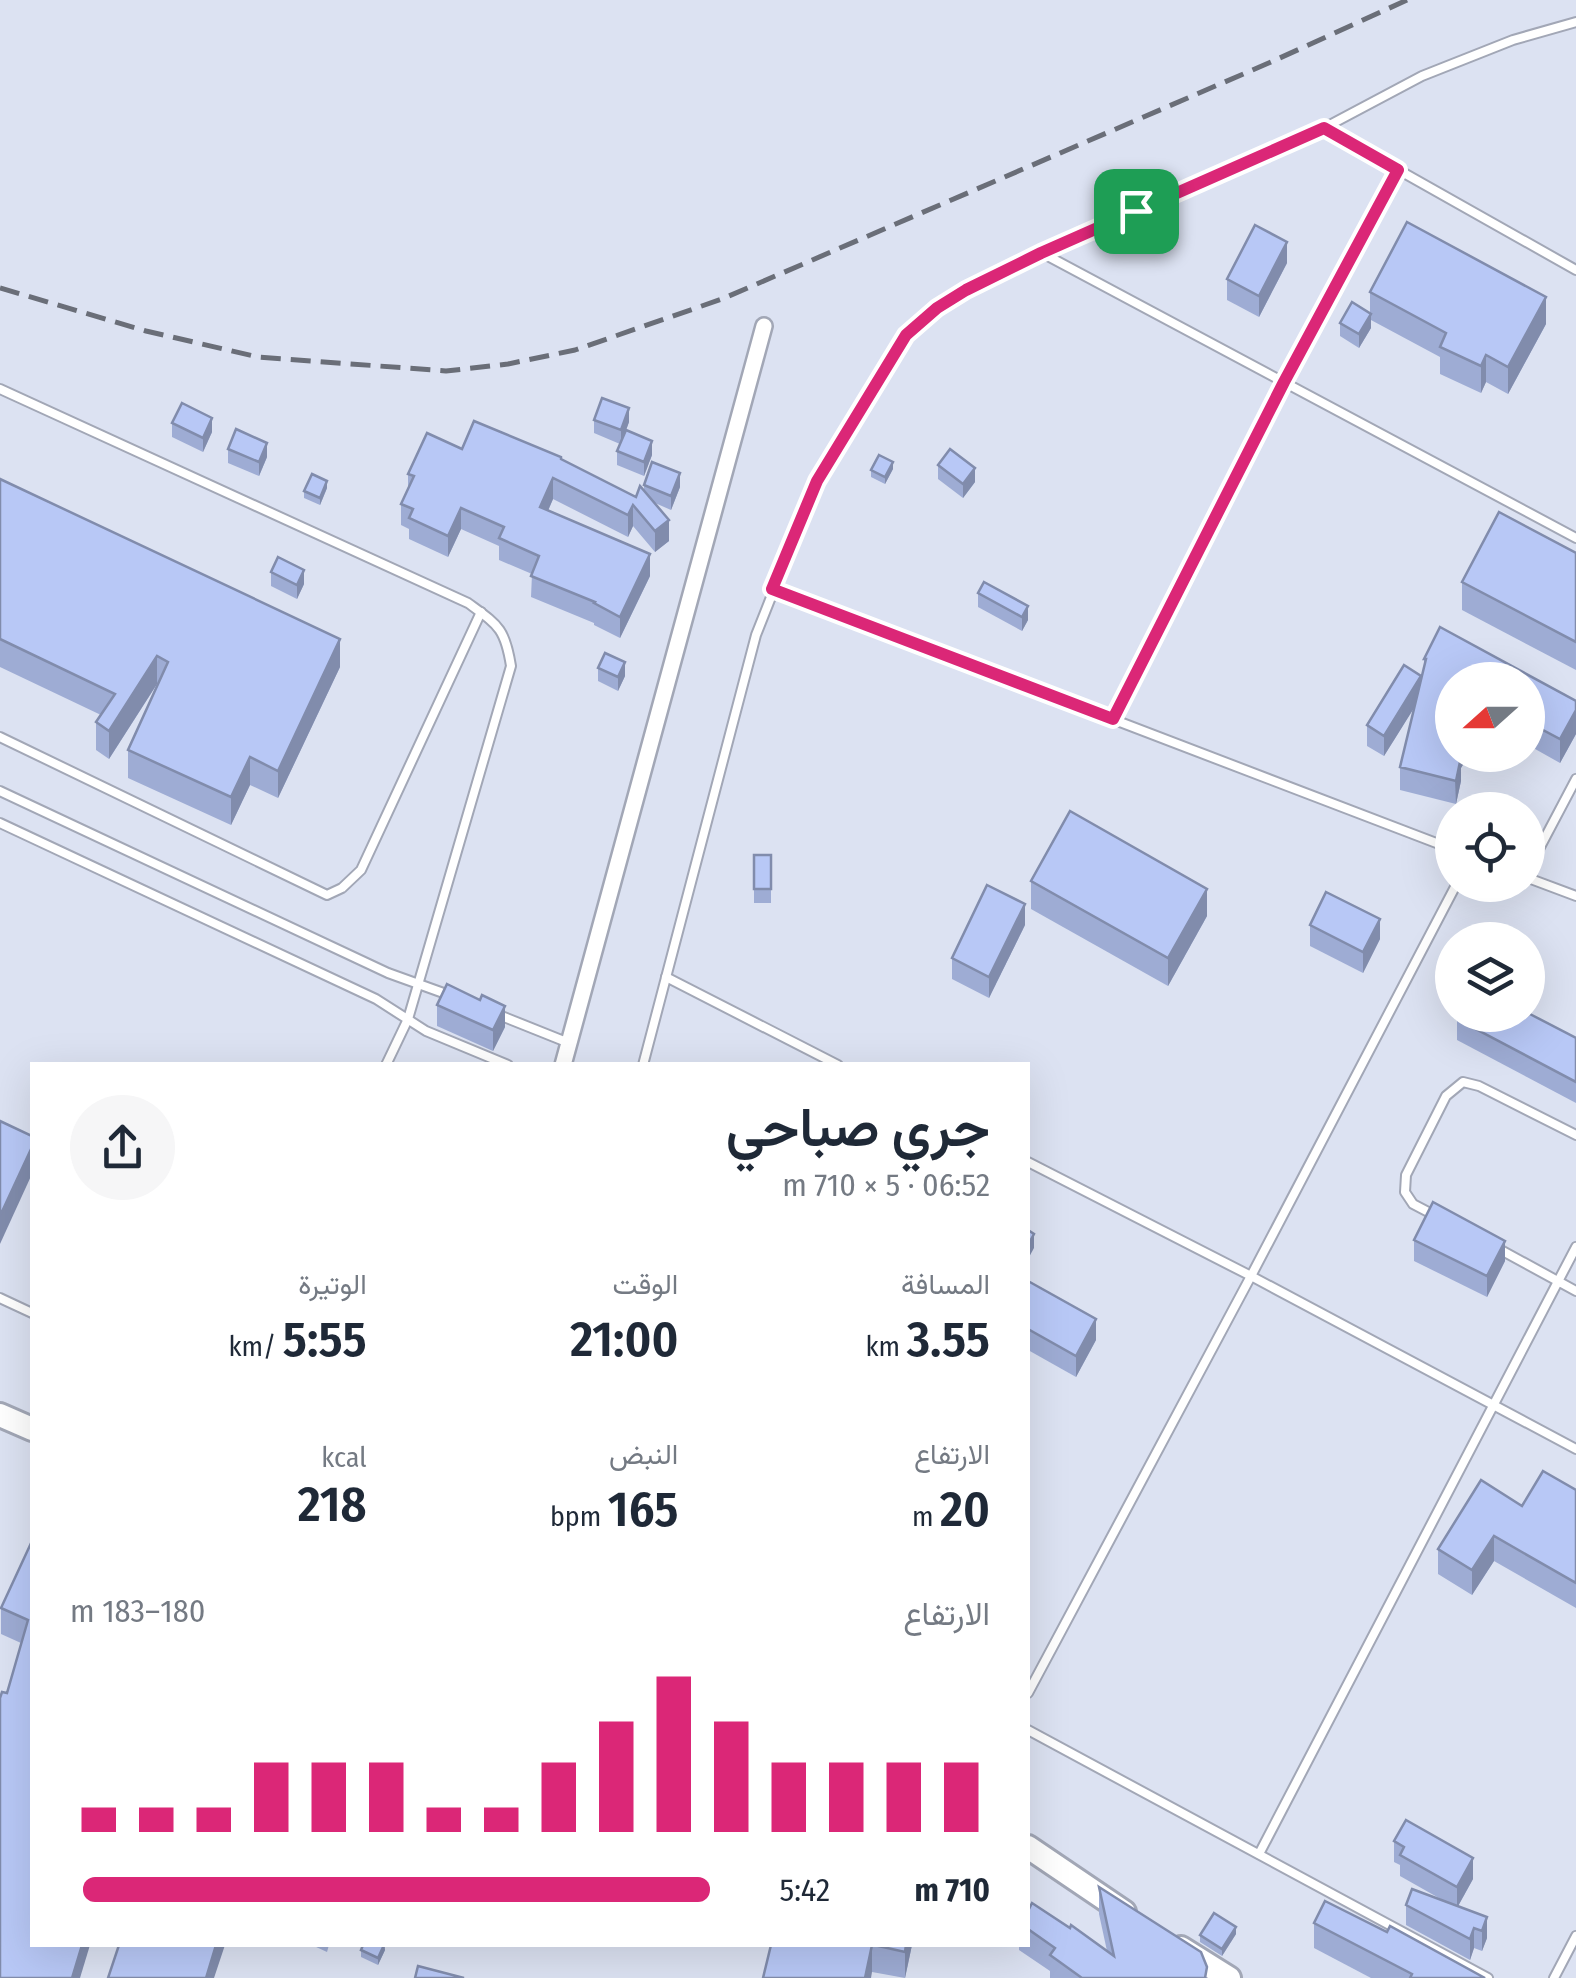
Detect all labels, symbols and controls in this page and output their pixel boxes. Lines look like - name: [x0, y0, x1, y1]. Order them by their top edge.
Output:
- pin: [1094, 169, 1179, 254]
- icon: arrive: [1109, 184, 1164, 239]
- north arrow: [1435, 662, 1545, 772]
- map controls: [1435, 662, 1545, 1032]
- button: locate: [1435, 792, 1545, 902]
- button: layers: [1435, 922, 1545, 1032]
- button: share: [70, 1095, 175, 1200]
- text: جري صباحي: [726, 1095, 990, 1161]
- text: 06:52 · 5 × 710 m: [782, 1166, 990, 1204]
- text: الوتيرة: [298, 1268, 367, 1301]
- text: الوقت: [613, 1268, 678, 1301]
- text: المسافة: [901, 1268, 990, 1301]
- text: 5:55: [283, 1309, 367, 1369]
- text: 21:00: [570, 1309, 678, 1369]
- text: 3.55: [907, 1309, 990, 1369]
- text: /km: [228, 1330, 283, 1363]
- text: km: [866, 1330, 907, 1363]
- text: النبض: [609, 1438, 678, 1471]
- text: الارتفاع: [914, 1438, 990, 1471]
- text: kcal: [321, 1441, 367, 1474]
- text: 218: [298, 1474, 367, 1534]
- text: 165: [608, 1479, 678, 1539]
- text: 20: [940, 1479, 990, 1539]
- text: bpm: [550, 1500, 608, 1533]
- text: m: [912, 1500, 940, 1533]
- text: 180–183 m: [70, 1592, 205, 1630]
- text: الارتفاع: [903, 1595, 990, 1633]
- text: 5:42: [780, 1871, 830, 1909]
- text: 710 m: [914, 1871, 990, 1909]

